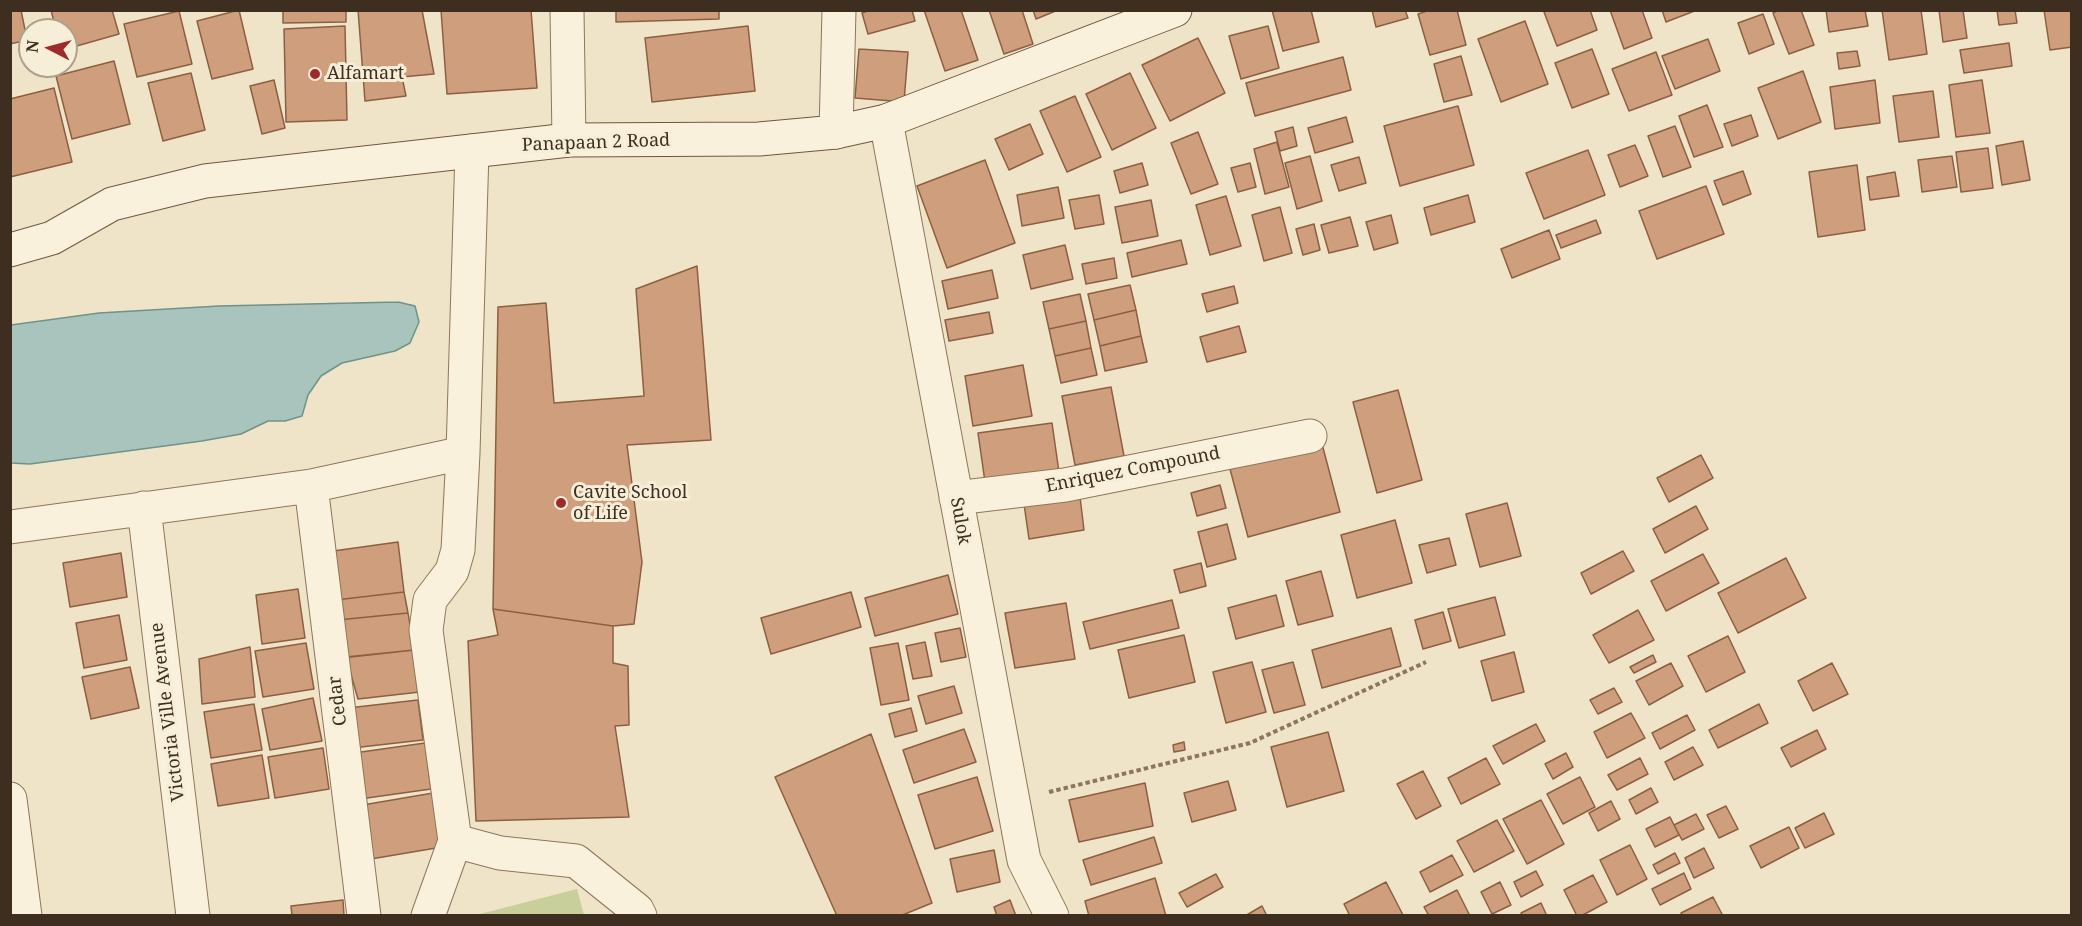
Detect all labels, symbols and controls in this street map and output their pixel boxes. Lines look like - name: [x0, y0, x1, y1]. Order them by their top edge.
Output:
- north arrow: [18, 18, 78, 78]
- text: N: [20, 39, 44, 54]
- place label: Alfamart: [327, 63, 404, 85]
- marker: Alfamart: [308, 67, 322, 81]
- street label: Panapaan 2 Road: [521, 130, 671, 156]
- street label: Enriquez Compound: [1044, 443, 1222, 497]
- place label: Cavite School of Life: [573, 482, 687, 524]
- marker: Cavite School of Life: [554, 496, 568, 510]
- street label: Sulok: [945, 496, 975, 546]
- street label: Victoria Ville Avenue: [146, 621, 190, 803]
- street label: Cedar: [324, 675, 352, 727]

